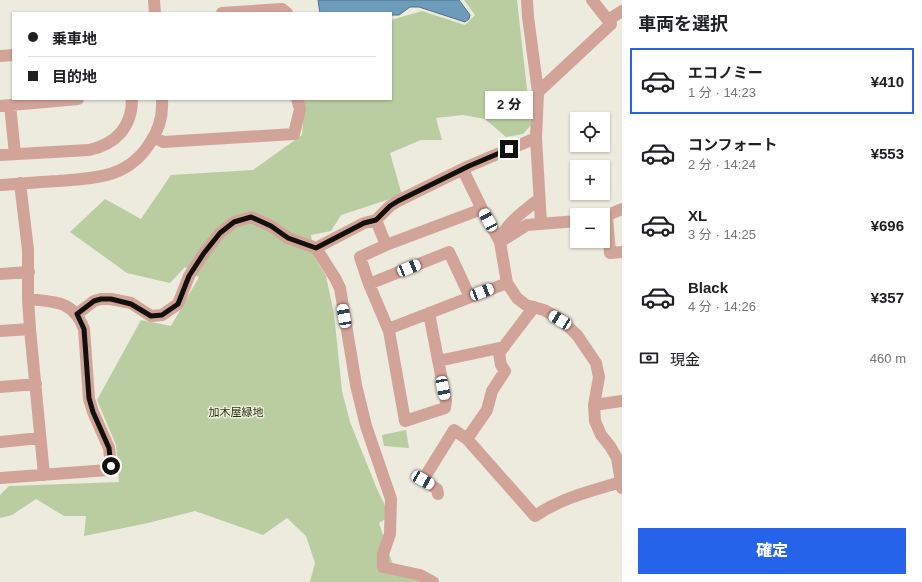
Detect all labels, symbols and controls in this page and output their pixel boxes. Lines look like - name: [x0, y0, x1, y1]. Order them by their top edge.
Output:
- text: 車両を選択: [638, 14, 728, 34]
- text: 乗車地: [52, 30, 97, 47]
- icon: car: [640, 63, 676, 99]
- text: エコノミー: [688, 64, 763, 81]
- text: 目的地: [52, 68, 97, 85]
- text: ¥410: [871, 73, 904, 90]
- text: 1 分 · 14:23: [688, 85, 756, 100]
- callout: 2 分: [485, 91, 533, 119]
- text: 2 分: [497, 97, 521, 112]
- map controls: [570, 112, 610, 248]
- button: locate: [570, 112, 610, 152]
- icon: car: [640, 135, 676, 171]
- text: コンフォート: [688, 136, 778, 153]
- route end: [500, 140, 518, 158]
- text: ¥553: [871, 145, 904, 162]
- text: 2 分 · 14:24: [688, 157, 756, 172]
- button: +: [570, 160, 610, 200]
- car: [477, 207, 499, 233]
- icon: car: [640, 207, 676, 243]
- text: XL: [688, 207, 707, 224]
- button: −: [570, 208, 610, 248]
- text: ¥696: [871, 217, 904, 234]
- text: 3 分 · 14:25: [688, 227, 756, 242]
- car: [396, 258, 422, 278]
- icon: car: [640, 279, 676, 315]
- text: Black: [688, 279, 728, 296]
- car: [469, 282, 495, 302]
- text: ¥357: [871, 289, 904, 306]
- text: 4 分 · 14:26: [688, 299, 756, 314]
- car: [336, 303, 352, 329]
- car: [547, 309, 573, 331]
- icon: cash: [638, 347, 660, 369]
- text: 現金: [670, 351, 700, 368]
- text: 460 m: [870, 351, 906, 366]
- car: [435, 375, 451, 401]
- park label: 加木屋緑地: [209, 406, 264, 418]
- route start: [102, 457, 120, 475]
- car: [410, 469, 436, 491]
- button: 確定: [638, 528, 906, 574]

